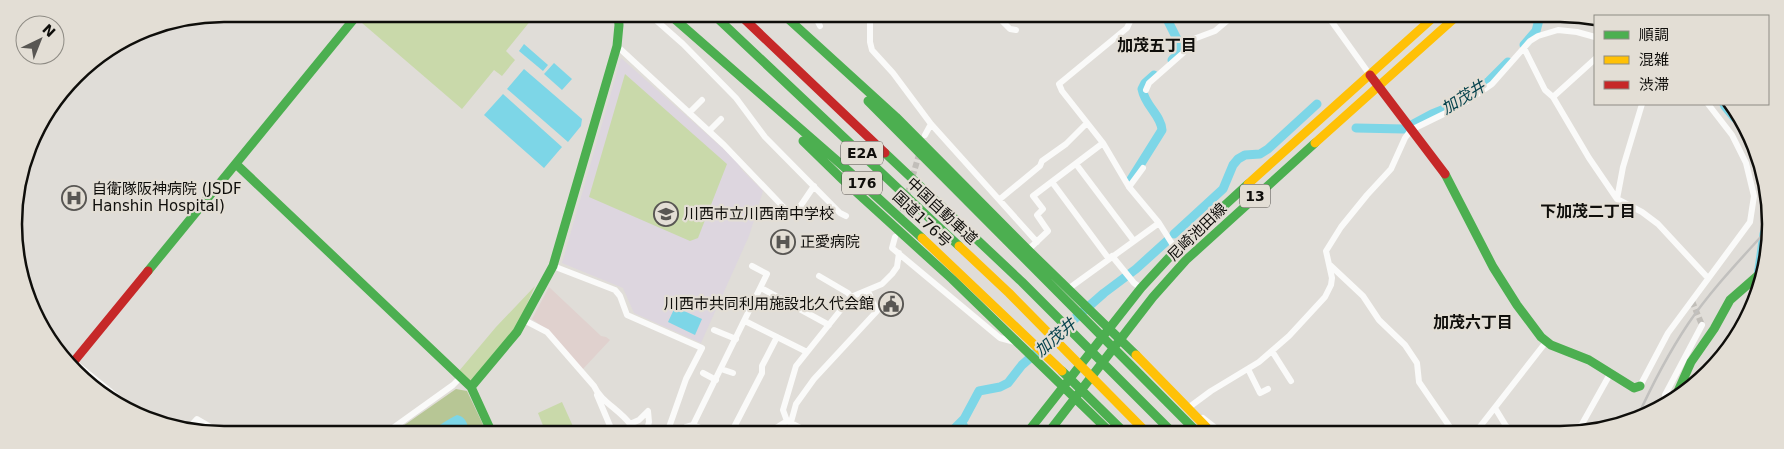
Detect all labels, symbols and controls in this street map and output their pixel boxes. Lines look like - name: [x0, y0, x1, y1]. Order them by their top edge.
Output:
- north arrow: [15, 15, 65, 65]
- legend: [1594, 15, 1769, 105]
- text: N: [39, 21, 59, 40]
- text: 順調: [1639, 26, 1669, 44]
- district label: 加茂五丁目: [1117, 36, 1197, 55]
- text: 混雑: [1639, 51, 1669, 69]
- water label: 加茂井: [1438, 76, 1490, 118]
- text: 渋滞: [1639, 76, 1669, 94]
- road number: E2A: [841, 142, 883, 164]
- road number: 176: [842, 172, 882, 194]
- street label: 中国自動車道: [903, 174, 981, 248]
- place label: 自衛隊阪神病院 (JSDF Hanshin Hospital): [92, 180, 242, 215]
- hospital icon: 自衛隊阪神病院 (JSDF Hanshin Hospital): [61, 185, 87, 211]
- road number: 13: [1240, 185, 1270, 208]
- street label: 国道176号: [889, 187, 955, 251]
- street label: 尼崎池田線: [1164, 199, 1230, 265]
- school or university icon: 川西市立川西南中学校: [653, 201, 679, 227]
- district label: 下加茂二丁目: [1540, 202, 1636, 221]
- place label: 川西市立川西南中学校: [684, 205, 834, 223]
- hospital icon: 正愛病院: [770, 229, 796, 255]
- place label: 正愛病院: [800, 233, 860, 251]
- public building icon: 川西市共同利用施設北久代会館: [878, 291, 904, 317]
- place label: 川西市共同利用施設北久代会館: [664, 295, 874, 313]
- water label: 加茂井: [1031, 313, 1081, 360]
- district label: 加茂六丁目: [1433, 313, 1513, 332]

